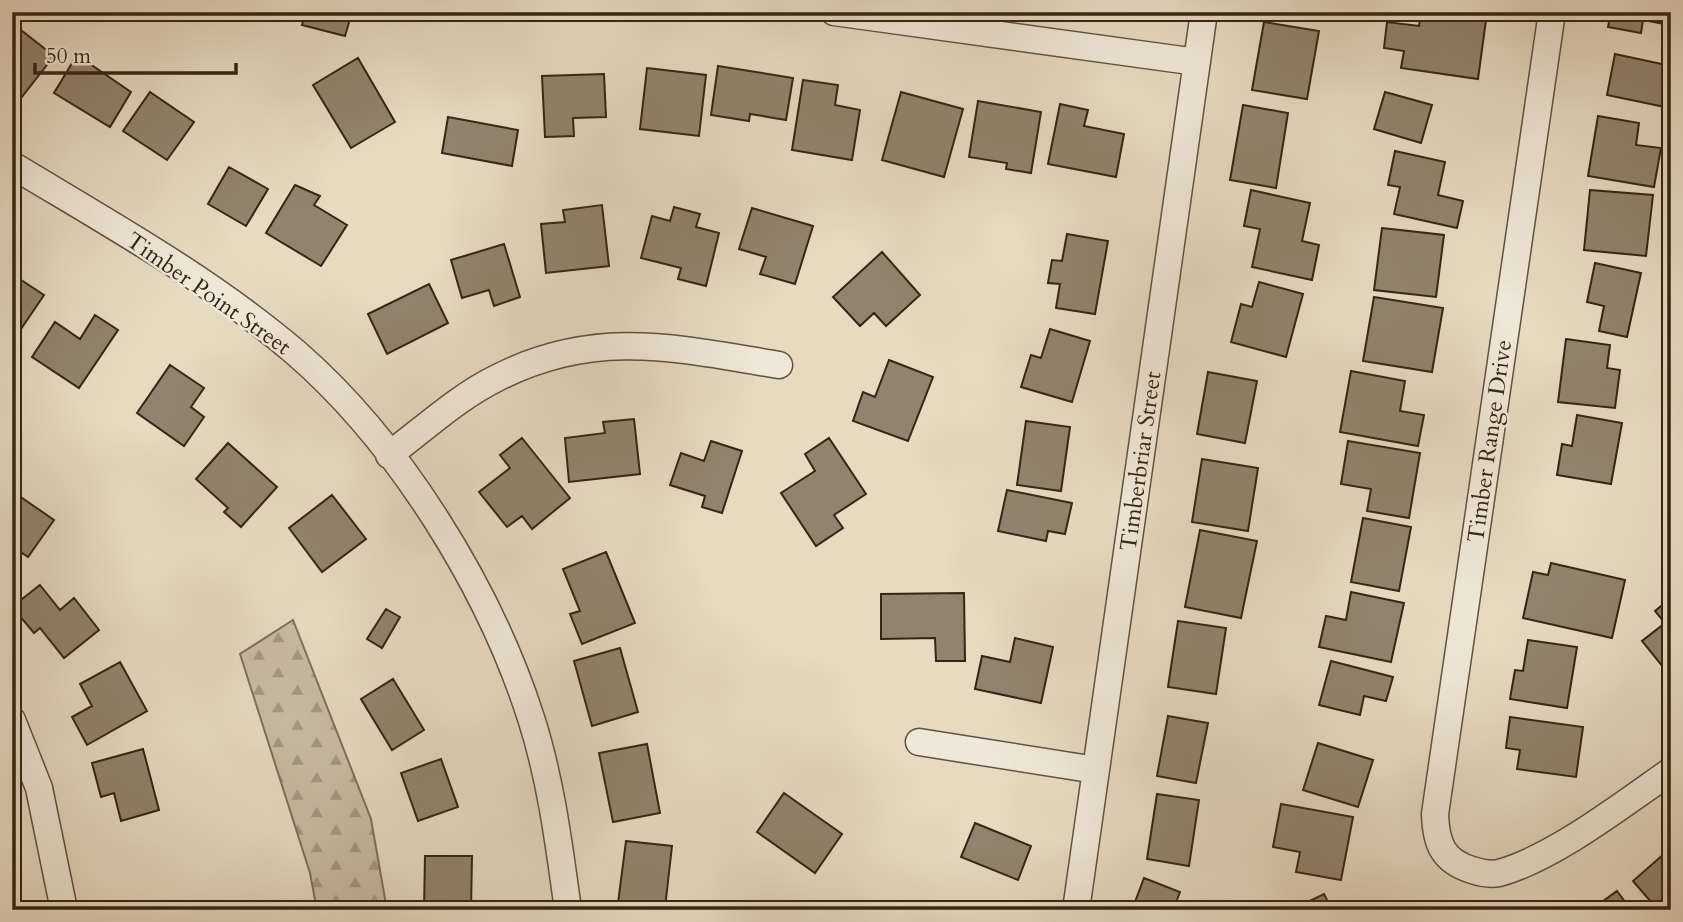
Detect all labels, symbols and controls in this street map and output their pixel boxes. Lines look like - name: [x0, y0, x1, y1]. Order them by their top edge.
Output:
- scale bar: [35, 32, 236, 76]
- text: 50 m: [46, 42, 91, 71]
- street label: Timber Point Street: [120, 225, 297, 362]
- street label: Timber Range Drive: [1460, 338, 1519, 544]
- street label: Timberbriar Street: [1113, 369, 1168, 553]

